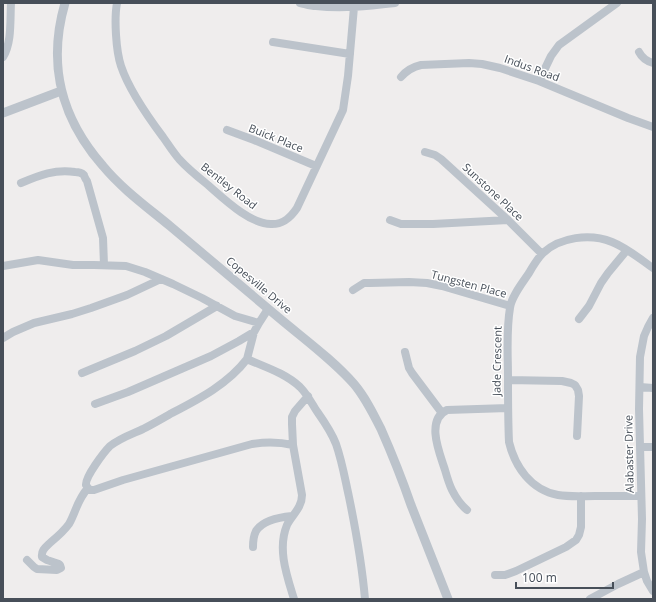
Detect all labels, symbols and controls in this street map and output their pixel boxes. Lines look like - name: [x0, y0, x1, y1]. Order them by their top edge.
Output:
- street label: Indus Road: [503, 51, 562, 84]
- street label: Buick Place: [247, 120, 306, 155]
- street label: Bentley Road: [198, 159, 261, 212]
- street label: Sunstone Place: [460, 160, 527, 224]
- street label: Copesville Drive: [223, 253, 295, 317]
- street label: Tungsten Place: [430, 266, 508, 301]
- street label: Jade Crescent: [488, 326, 505, 397]
- street label: Alabaster Drive: [620, 415, 637, 493]
- scale bar: [516, 564, 613, 590]
- text: 100 m: [522, 569, 557, 586]

